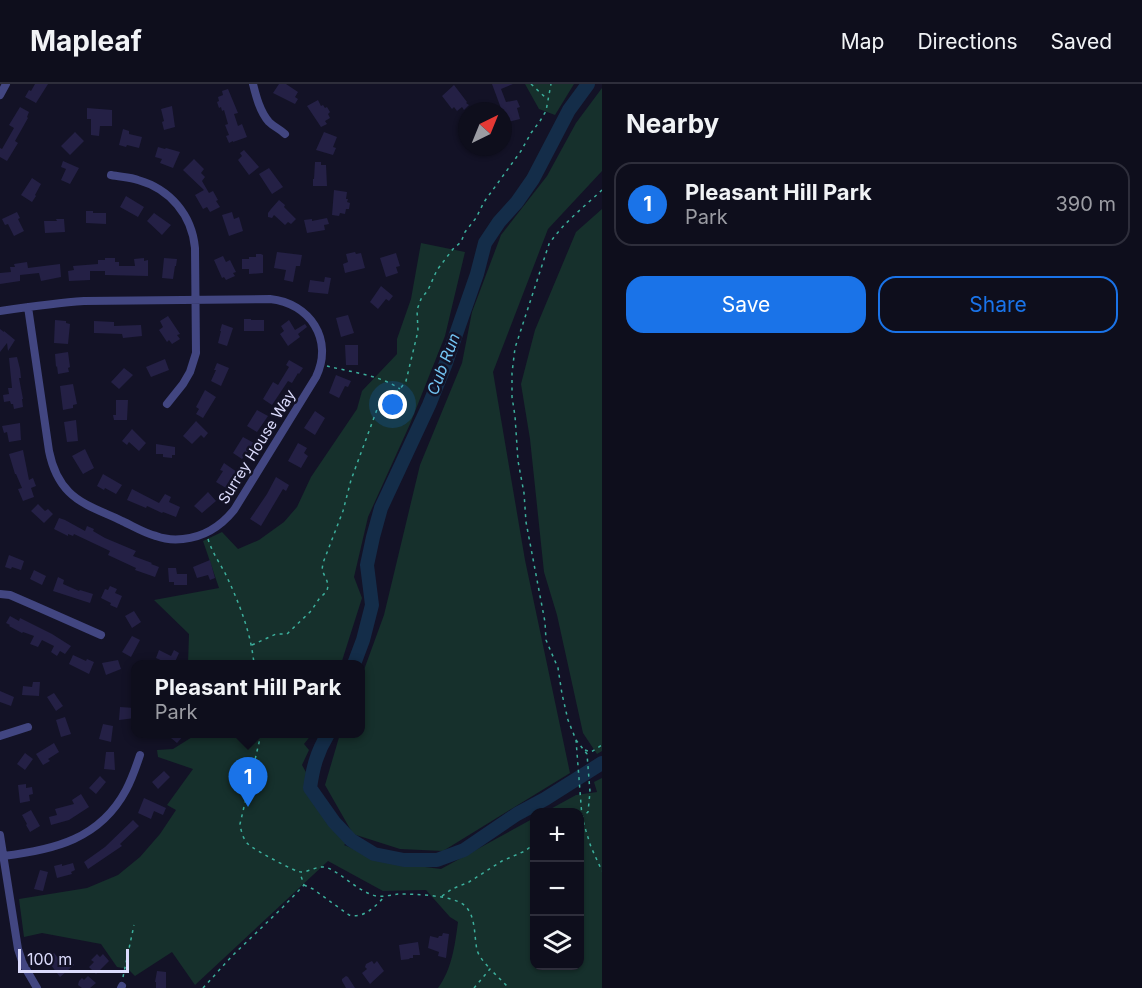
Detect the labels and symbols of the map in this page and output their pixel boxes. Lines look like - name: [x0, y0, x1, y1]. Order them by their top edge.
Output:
- north arrow: [458, 102, 512, 156]
- water label: Cub Run: [422, 330, 464, 398]
- street label: Surrey House Way: [214, 385, 300, 507]
- your location: [378, 390, 407, 419]
- pin: 1: [228, 758, 268, 807]
- scale bar: [18, 946, 129, 974]

